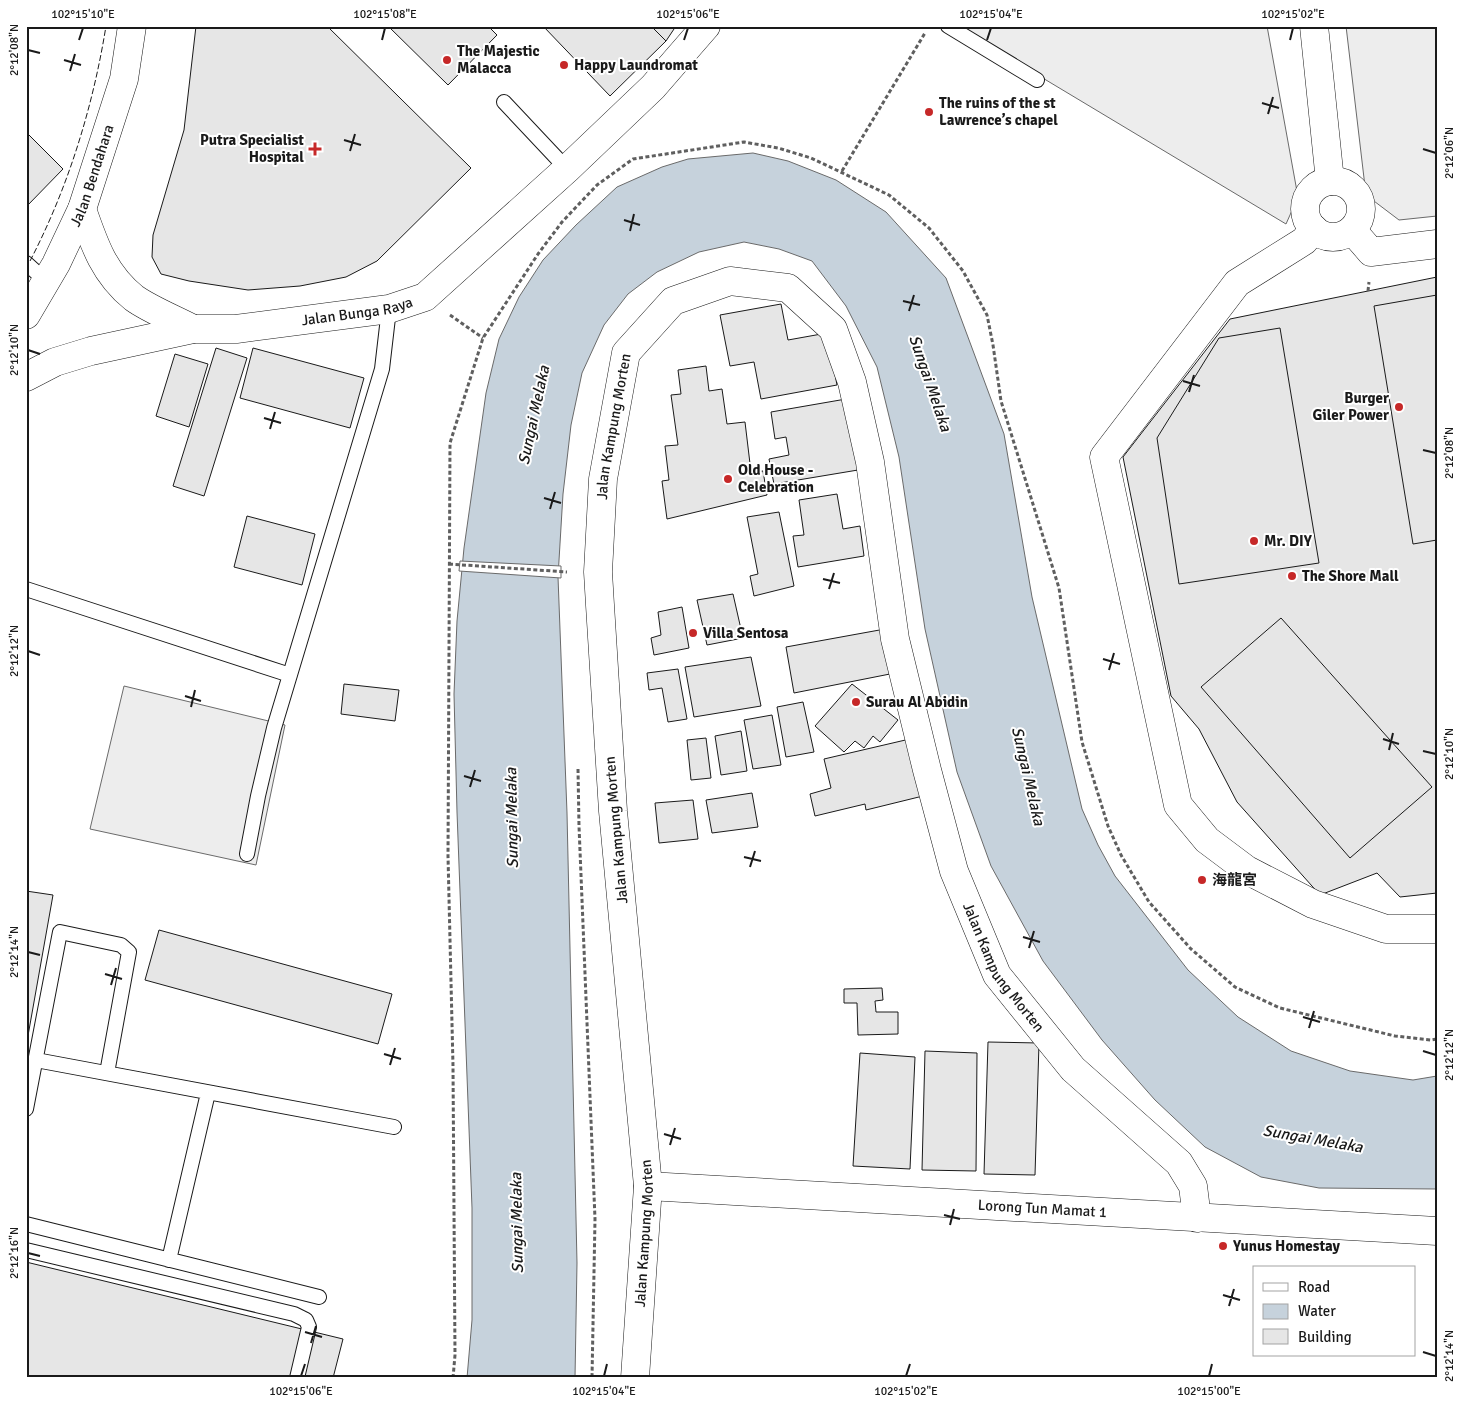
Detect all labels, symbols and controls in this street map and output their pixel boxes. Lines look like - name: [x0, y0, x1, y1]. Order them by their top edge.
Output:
- text: 102°15'10"E: [51, 7, 115, 22]
- text: 102°15'08"E: [353, 7, 417, 22]
- text: 102°15'06"E: [656, 7, 720, 22]
- text: 102°15'04"E: [959, 7, 1023, 22]
- text: 102°15'02"E: [1261, 7, 1325, 22]
- text: 2°12'08"N: [7, 24, 22, 76]
- place label: The Majestic Malacca: [457, 42, 540, 77]
- marker: The Majestic Malacca: [441, 54, 453, 66]
- place label: Happy Laundromat: [574, 56, 698, 74]
- marker: Happy Laundromat: [558, 59, 570, 71]
- place label: The ruins of the st Lawrence’s chapel: [939, 94, 1058, 129]
- marker: The ruins of the st Lawrence’s chapel: [923, 106, 935, 118]
- street label: Jalan Bendahara: [66, 122, 118, 229]
- text: 2°12'06"N: [1442, 127, 1457, 179]
- place label: Putra Specialist Hospital: [200, 131, 304, 166]
- marker: Putra Specialist Hospital: [308, 142, 322, 156]
- street label: Jalan Bunga Raya: [300, 293, 415, 329]
- text: 2°12'10"N: [7, 324, 22, 376]
- water label: Sungai Melaka: [904, 332, 956, 435]
- street label: Jalan Kampung Morten: [593, 352, 635, 500]
- water label: Sungai Melaka: [514, 363, 554, 467]
- place label: Burger Giler Power: [1313, 389, 1389, 424]
- marker: Burger Giler Power: [1393, 401, 1405, 413]
- text: 2°12'08"N: [1442, 427, 1457, 479]
- place label: Old House - Celebration: [738, 461, 814, 496]
- marker: Old House - Celebration: [722, 473, 734, 485]
- place label: Mr. DIY: [1264, 532, 1313, 550]
- marker: Mr. DIY: [1248, 535, 1260, 547]
- place label: The Shore Mall: [1302, 567, 1399, 585]
- marker: The Shore Mall: [1286, 570, 1298, 582]
- place label: Villa Sentosa: [703, 624, 789, 642]
- text: 2°12'12"N: [7, 625, 22, 677]
- marker: Villa Sentosa: [687, 627, 699, 639]
- place label: Surau Al Abidin: [866, 693, 968, 711]
- marker: Surau Al Abidin: [850, 696, 862, 708]
- water label: Sungai Melaka: [1007, 725, 1049, 828]
- text: 2°12'10"N: [1442, 728, 1457, 780]
- street label: Jalan Kampung Morten: [601, 755, 631, 905]
- water label: Sungai Melaka: [501, 767, 523, 869]
- place label: 海龍宮: [1212, 871, 1257, 889]
- marker: 海龍宮: [1196, 874, 1208, 886]
- street label: Jalan Kampung Morten: [959, 900, 1048, 1036]
- text: 2°12'14"N: [7, 926, 22, 978]
- text: 2°12'12"N: [1442, 1029, 1457, 1081]
- water label: Sungai Melaka: [1261, 1120, 1365, 1158]
- street label: Jalan Kampung Morten: [631, 1159, 657, 1308]
- water label: Sungai Melaka: [506, 1172, 528, 1274]
- street label: Lorong Tun Mamat 1: [977, 1196, 1107, 1221]
- text: 2°12'16"N: [7, 1227, 22, 1279]
- place label: Yunus Homestay: [1232, 1237, 1341, 1255]
- marker: Yunus Homestay: [1217, 1240, 1229, 1252]
- legend: [1253, 1266, 1416, 1356]
- text: Road: [1298, 1278, 1330, 1296]
- text: Water: [1298, 1302, 1336, 1320]
- text: Building: [1298, 1328, 1352, 1346]
- text: 2°12'14"N: [1442, 1330, 1457, 1382]
- text: 102°15'06"E: [269, 1384, 333, 1399]
- text: 102°15'04"E: [572, 1384, 636, 1399]
- text: 102°15'02"E: [874, 1384, 938, 1399]
- text: 102°15'00"E: [1177, 1384, 1241, 1399]

